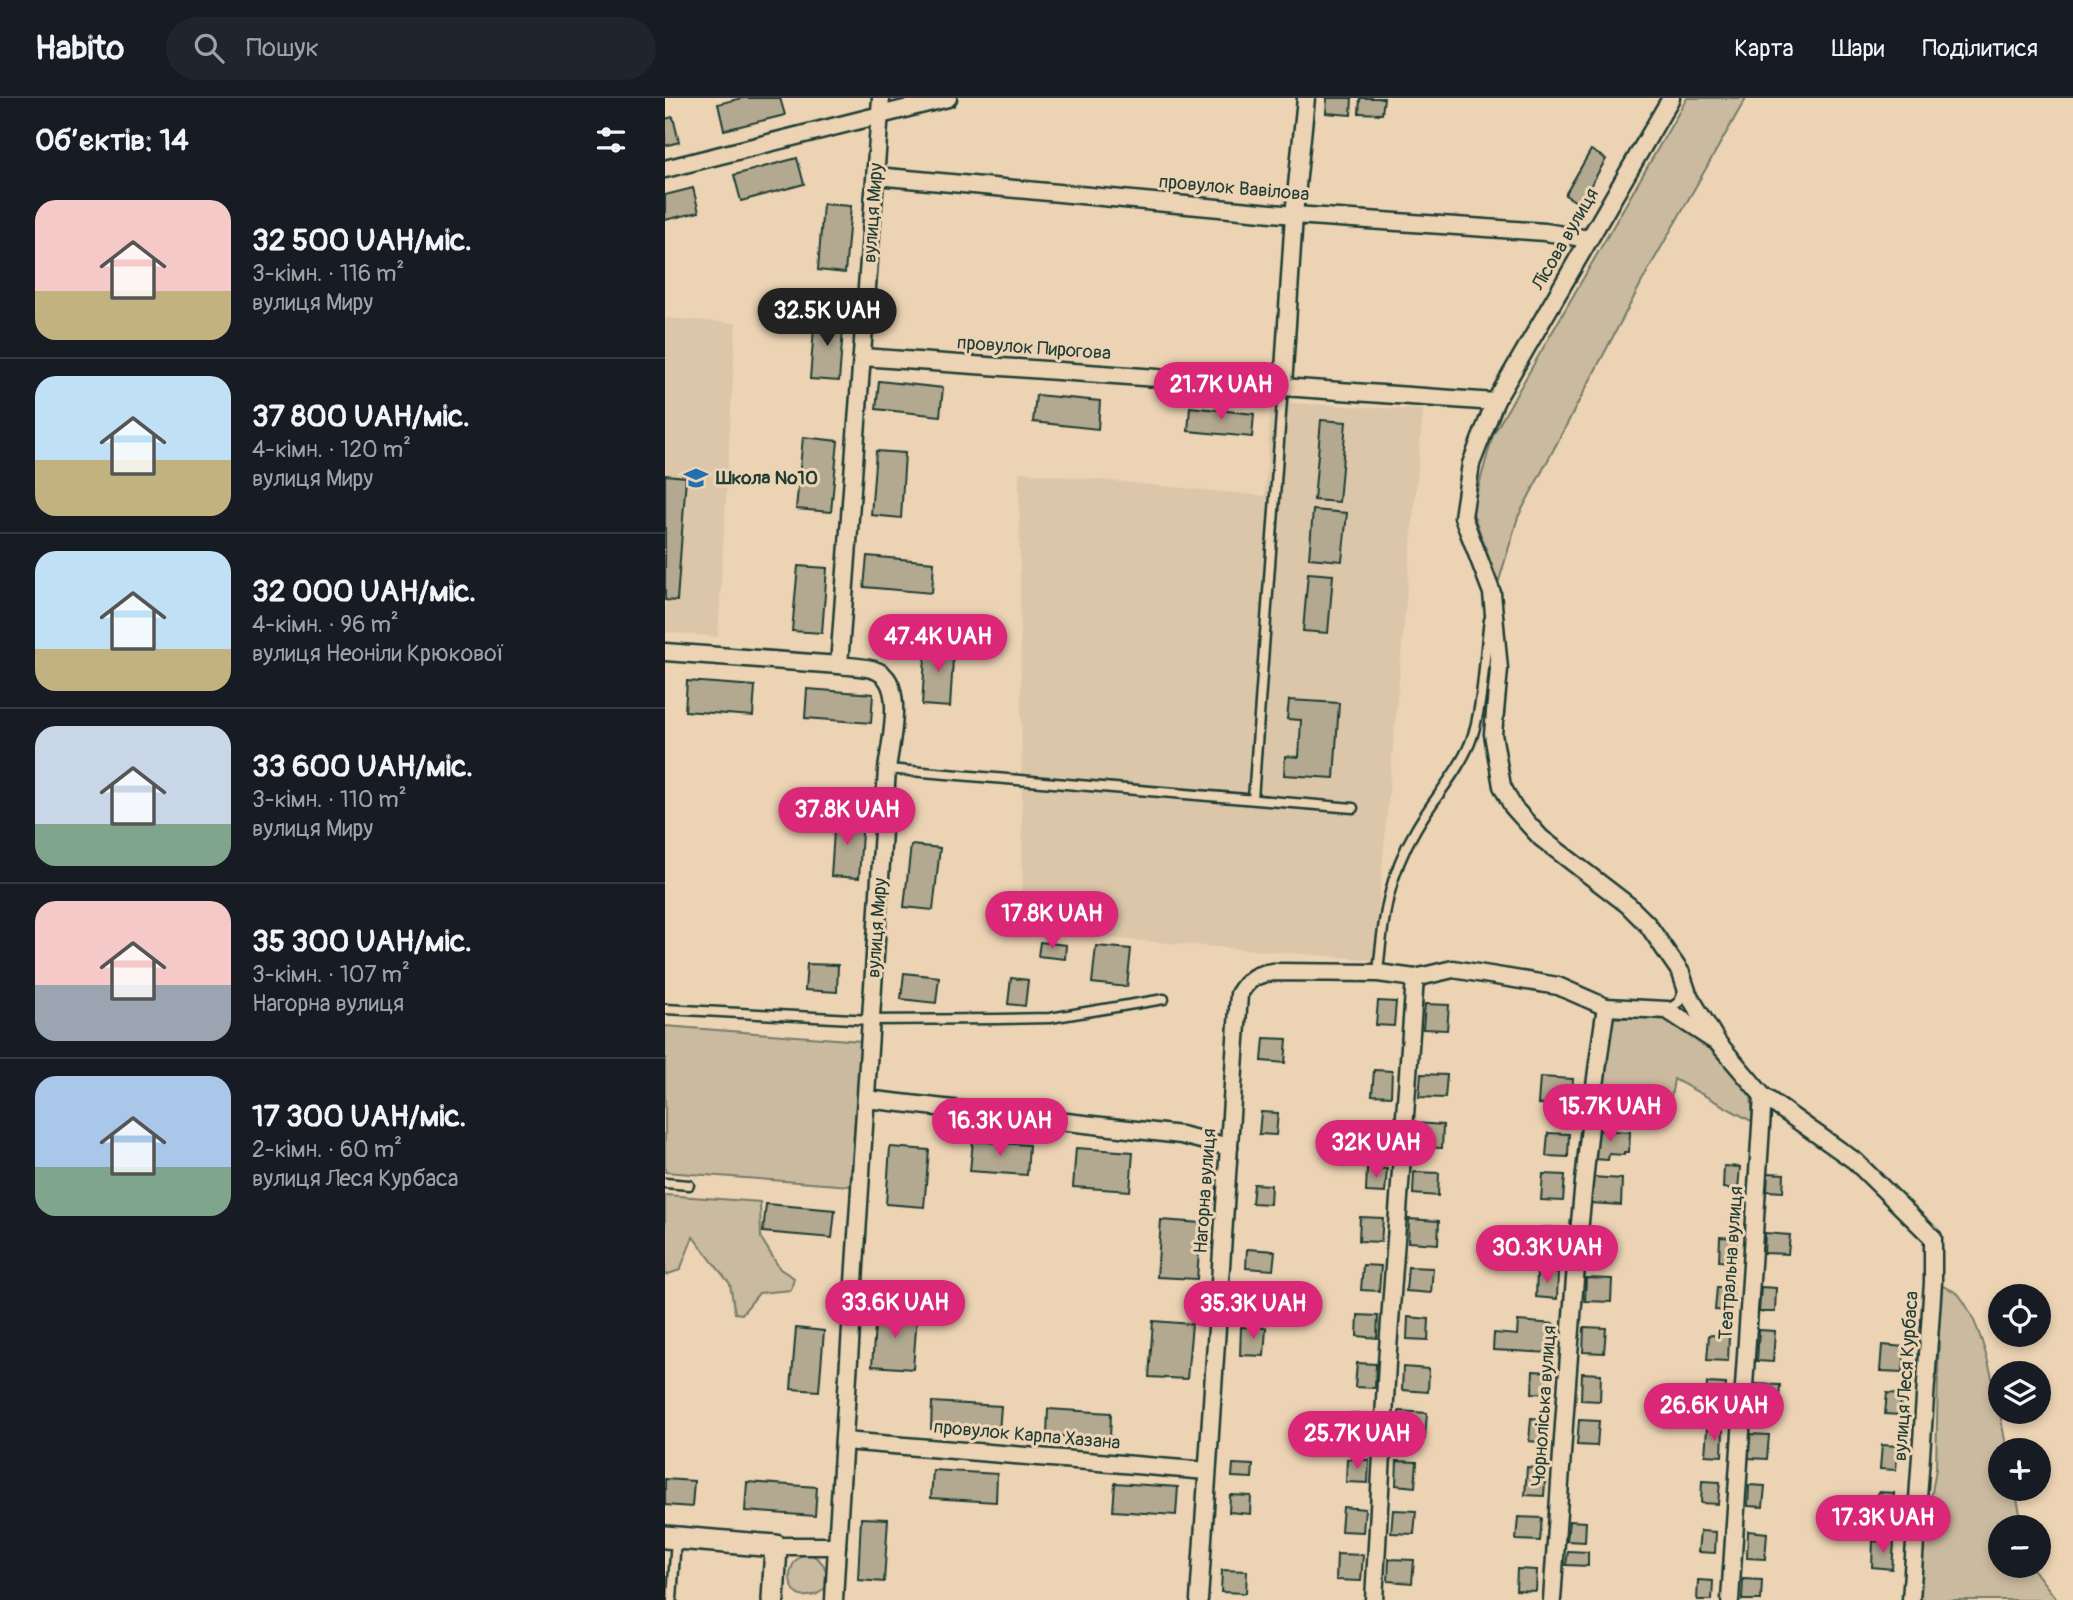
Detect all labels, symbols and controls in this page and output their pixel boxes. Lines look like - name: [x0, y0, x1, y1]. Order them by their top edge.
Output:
- search box: [166, 17, 656, 80]
- text: Habito: [35, 28, 124, 69]
- icon: search: [190, 29, 228, 67]
- text: Пошук: [246, 32, 319, 64]
- text: Карта: [1734, 34, 1794, 63]
- text: Шари: [1832, 34, 1885, 63]
- text: Поділитися: [1923, 34, 2038, 63]
- icon: filters: [592, 121, 630, 159]
- text: Об’єктів: 14: [35, 122, 189, 159]
- street label: вулиця Миру: [858, 162, 888, 264]
- street label: провулок Вавілова: [1158, 169, 1310, 207]
- street label: Лісова вулиця: [1526, 184, 1604, 295]
- text: 32 500 UAH/міс.: [252, 222, 472, 259]
- icon: home: [91, 228, 175, 312]
- text: 3-кімн. · 116 m²: [252, 259, 404, 288]
- text: вулиця Миру: [252, 288, 373, 317]
- pin: 32.5K UAH: [747, 288, 907, 348]
- text: 32.5K UAH: [774, 296, 880, 325]
- street label: провулок Пирогова: [956, 331, 1112, 365]
- pin: 21.7K UAH: [1141, 362, 1301, 422]
- text: 21.7K UAH: [1170, 370, 1272, 399]
- text: 37 800 UAH/міс.: [252, 398, 470, 435]
- icon: home: [91, 404, 175, 488]
- text: 4-кімн. · 120 m²: [252, 435, 411, 464]
- text: вулиця Миру: [252, 464, 373, 493]
- school or university icon: Школа №10: [682, 464, 710, 492]
- place label: Школа №10: [715, 466, 818, 490]
- text: 32 000 UAH/міс.: [252, 573, 476, 610]
- icon: home: [91, 579, 175, 663]
- text: 4-кімн. · 96 m²: [252, 610, 399, 639]
- pin: 47.4K UAH: [858, 614, 1018, 674]
- text: 47.4K UAH: [884, 622, 992, 651]
- text: вулиця Неоніли Крюкової: [252, 639, 505, 668]
- text: 33 600 UAH/міс.: [252, 748, 473, 785]
- icon: home: [91, 754, 175, 838]
- text: 3-кімн. · 110 m²: [252, 785, 407, 814]
- pin: 37.8K UAH: [767, 788, 927, 847]
- text: 37.8K UAH: [794, 795, 900, 824]
- text: вулиця Миру: [252, 814, 373, 843]
- street label: вулиця Миру: [862, 877, 892, 979]
- pin: 17.8K UAH: [972, 892, 1132, 951]
- text: 17.8K UAH: [1001, 899, 1103, 928]
- text: 35 300 UAH/міс.: [252, 923, 472, 960]
- icon: home: [91, 929, 175, 1013]
- text: 3-кімн. · 107 m²: [252, 960, 410, 989]
- text: Нагорна вулиця: [252, 989, 404, 1018]
- pin: 15.7K UAH: [1530, 1084, 1690, 1144]
- text: 15.7K UAH: [1559, 1092, 1661, 1121]
- text: 17 300 UAH/міс.: [252, 1098, 466, 1135]
- pin: 16.3K UAH: [920, 1098, 1080, 1158]
- icon: home: [91, 1104, 175, 1188]
- text: 16.3K UAH: [948, 1106, 1052, 1135]
- pin: 32K UAH: [1311, 1121, 1441, 1180]
- street label: Нагорна вулиця: [1189, 1127, 1221, 1255]
- text: 32K UAH: [1331, 1128, 1421, 1157]
- text: 2-кімн. · 60 m²: [252, 1135, 402, 1164]
- text: вулиця Леся Курбаса: [252, 1164, 459, 1193]
- street label: Театральна вулиця: [1714, 1185, 1748, 1341]
- pin: 30.3K UAH: [1467, 1226, 1627, 1285]
- text: 30.3K UAH: [1492, 1233, 1602, 1262]
- pin: 33.6K UAH: [815, 1280, 975, 1340]
- pin: 35.3K UAH: [1173, 1282, 1333, 1341]
- map controls: [1988, 1284, 2051, 1578]
- button: locate: [1988, 1284, 2051, 1347]
- text: 33.6K UAH: [841, 1288, 949, 1317]
- text: 35.3K UAH: [1200, 1289, 1306, 1318]
- street label: вулиця Леся Курбаса: [1888, 1290, 1924, 1462]
- street label: Чорноліська вулиця: [1526, 1325, 1562, 1487]
- button: layers: [1988, 1361, 2051, 1424]
- pin: 26.6K UAH: [1634, 1384, 1794, 1443]
- text: 26.6K UAH: [1660, 1391, 1768, 1420]
- pin: 25.7K UAH: [1277, 1412, 1437, 1471]
- street label: провулок Карпа Хазана: [933, 1415, 1121, 1455]
- text: 25.7K UAH: [1304, 1419, 1410, 1448]
- button: +: [1988, 1438, 2051, 1501]
- pin: 17.3K UAH: [1803, 1496, 1963, 1555]
- text: 17.3K UAH: [1832, 1503, 1934, 1532]
- button: −: [1988, 1515, 2051, 1578]

